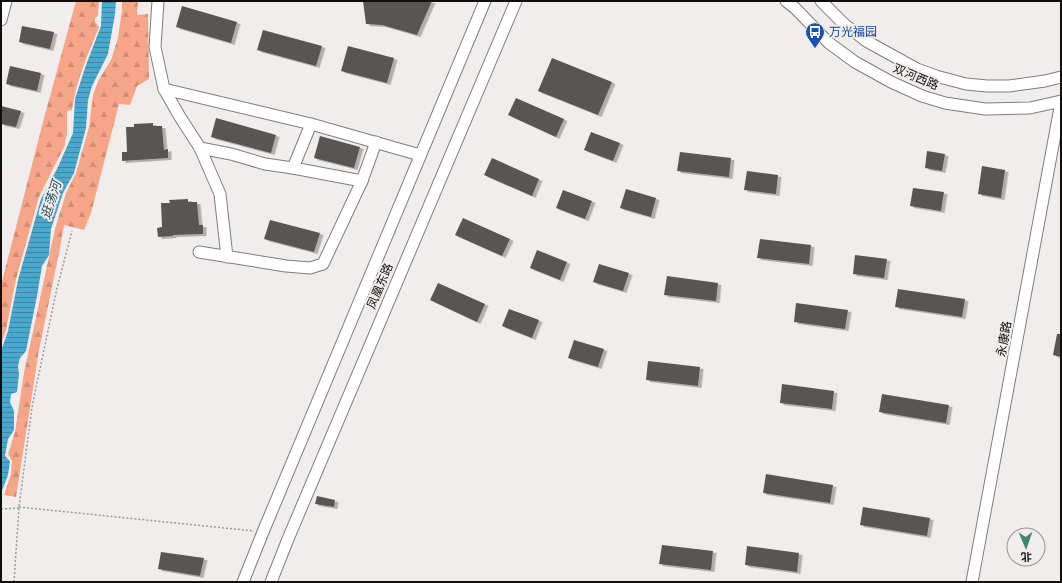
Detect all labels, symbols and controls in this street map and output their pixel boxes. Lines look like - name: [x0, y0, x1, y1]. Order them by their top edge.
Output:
- bus stop icon: 万光福园: [804, 21, 826, 49]
- place label: 万光福园: [829, 25, 877, 39]
- street label: 双河西路: [891, 61, 941, 93]
- water label: 逛荡河: [38, 176, 65, 221]
- street label: 凤凰东路: [364, 261, 396, 311]
- street label: 永康路: [994, 320, 1014, 358]
- north arrow: [1006, 527, 1046, 567]
- text: 北: [1021, 550, 1032, 563]

